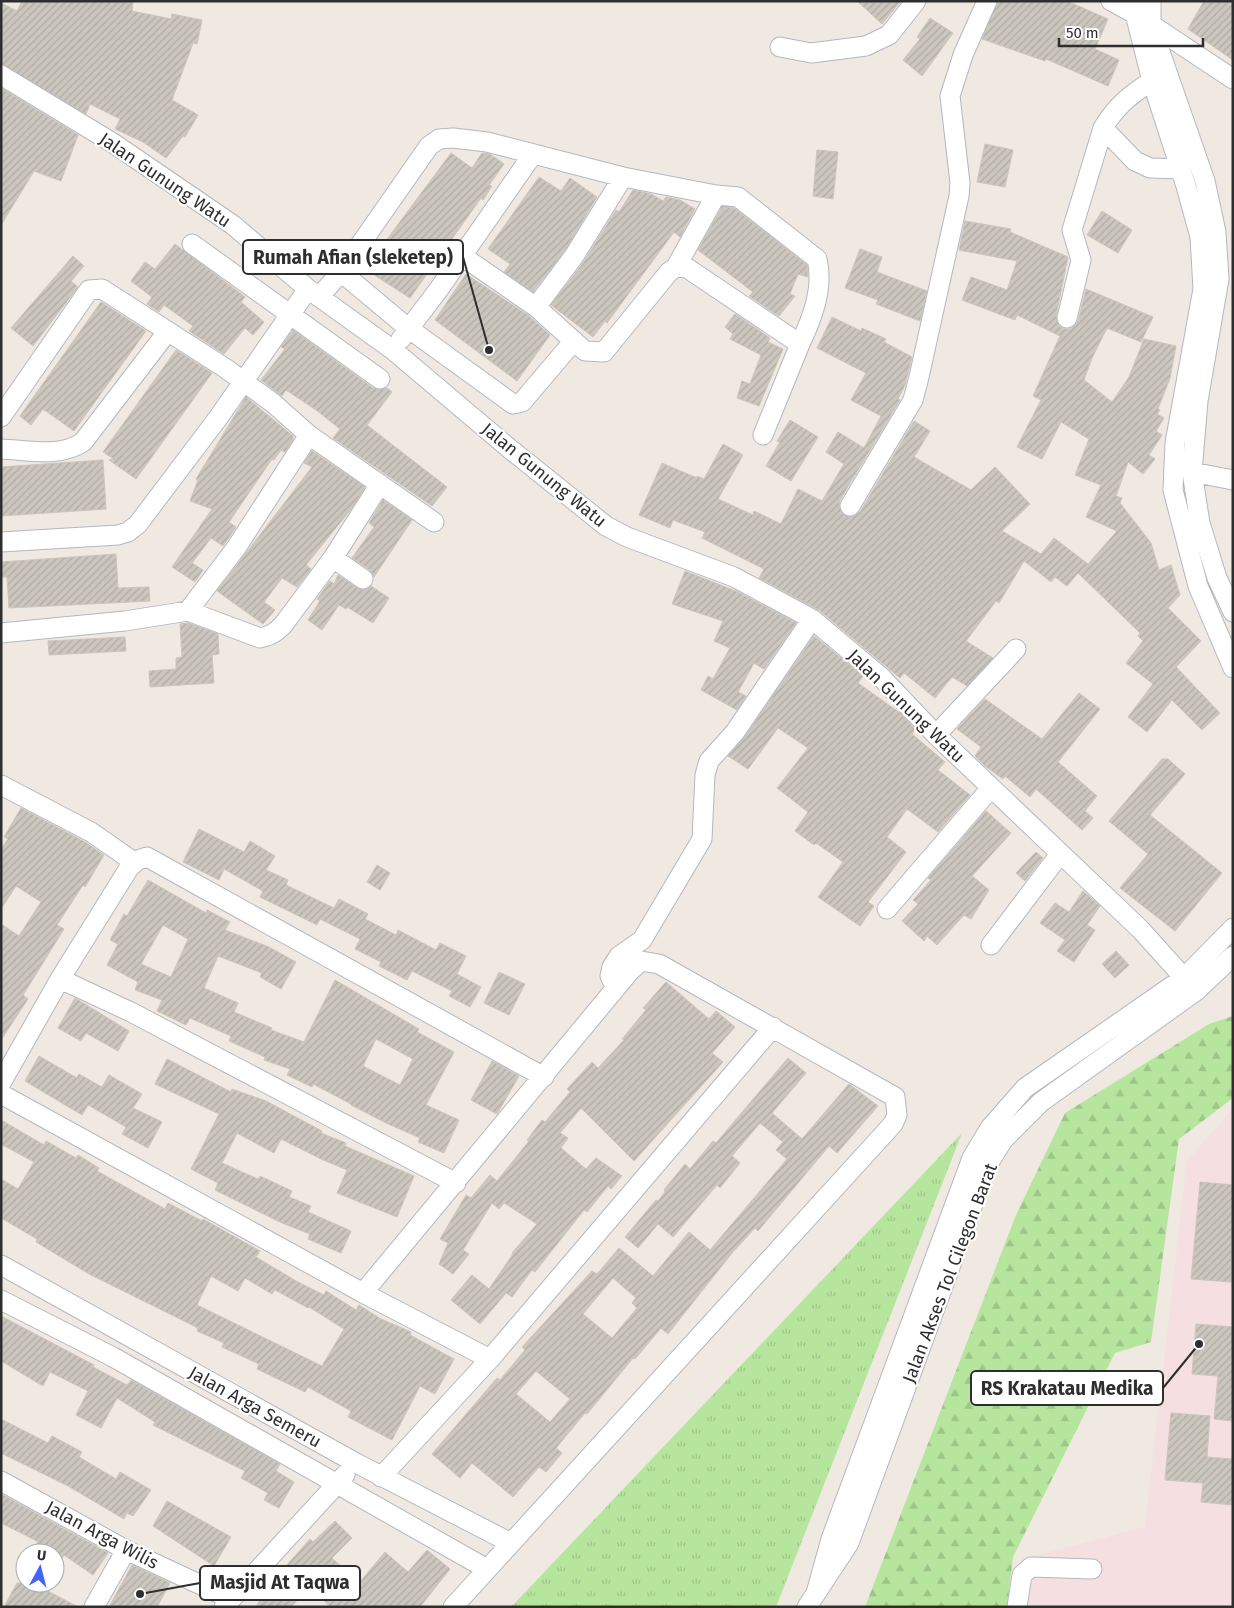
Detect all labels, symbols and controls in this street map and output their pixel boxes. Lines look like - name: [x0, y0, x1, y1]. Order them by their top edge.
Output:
- scale bar: [1059, 15, 1203, 47]
- text: 50 m: [1066, 24, 1099, 42]
- street label: Jalan Gunung Watu: [95, 128, 235, 232]
- callout: Rumah Afian (sleketep): [243, 240, 463, 274]
- text: Rumah Afian (sleketep): [253, 246, 453, 269]
- street label: Jalan Gunung Watu: [477, 418, 611, 532]
- street label: Jalan Gunung Watu: [843, 645, 969, 767]
- street label: Jalan Akses Tol Cilegon Barat: [898, 1160, 1002, 1386]
- street label: Jalan Arga Semeru: [185, 1361, 325, 1453]
- callout: RS Krakatau Medika: [971, 1371, 1163, 1405]
- text: RS Krakatau Medika: [981, 1377, 1153, 1400]
- street label: Jalan Arga Wilis: [42, 1496, 162, 1574]
- north arrow: [15, 1543, 65, 1593]
- text: U: [36, 1547, 47, 1565]
- callout: Masjid At Taqwa: [200, 1566, 360, 1600]
- text: Masjid At Taqwa: [210, 1571, 350, 1594]

